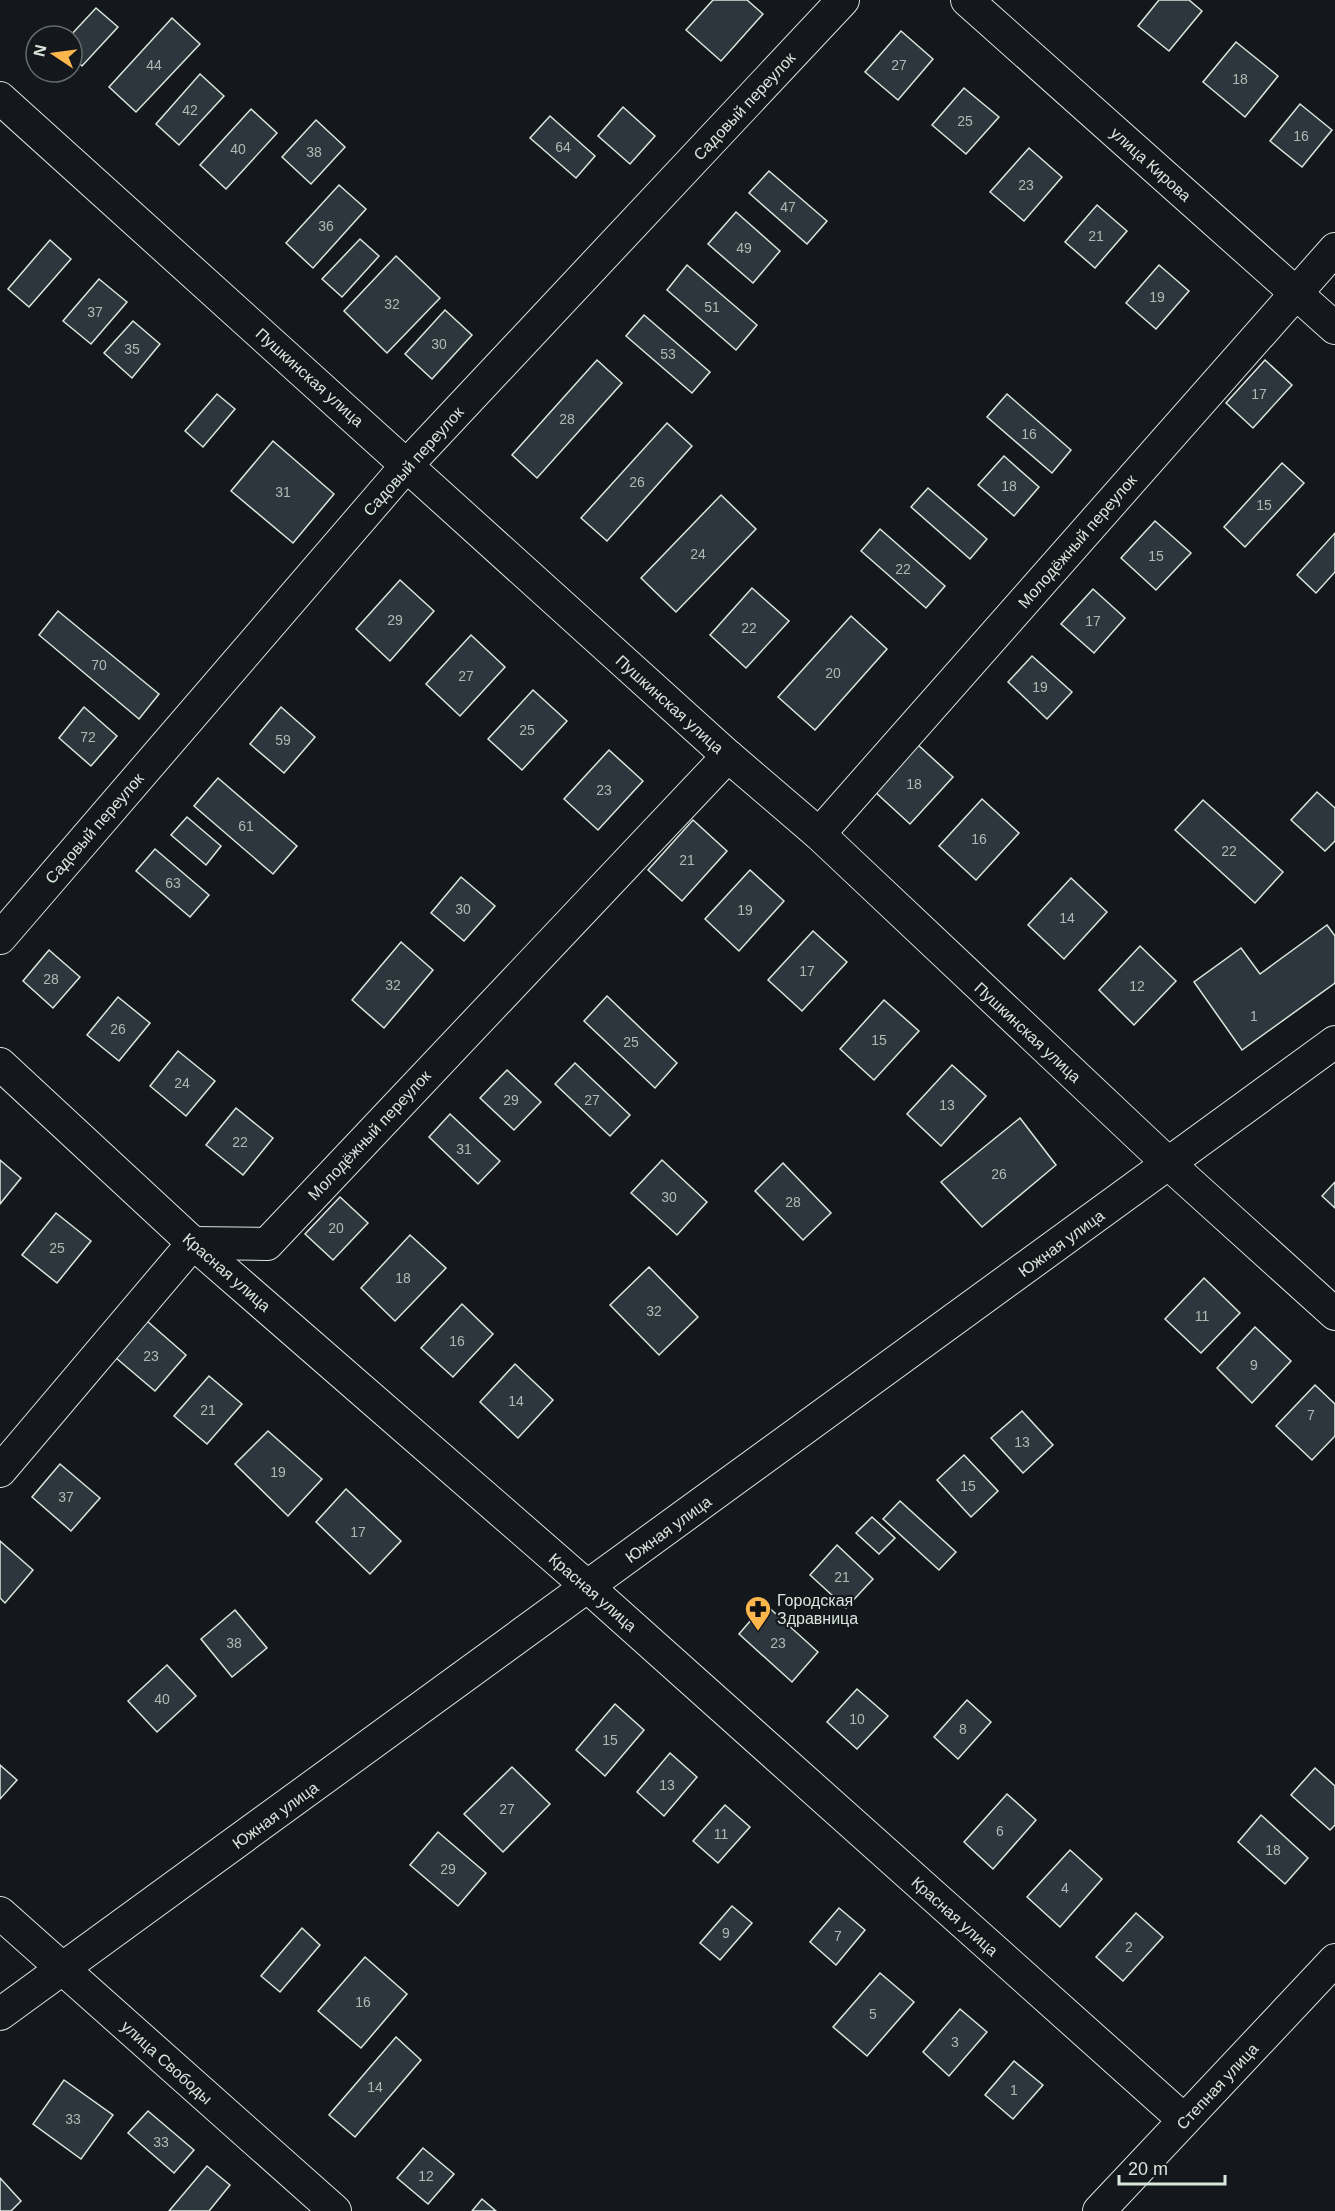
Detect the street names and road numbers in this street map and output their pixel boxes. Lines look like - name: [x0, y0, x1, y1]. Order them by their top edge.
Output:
- street label: Садовый переулок: [690, 48, 799, 164]
- street label: улица Кирова: [1107, 124, 1194, 205]
- street label: Пушкинская улица: [253, 325, 367, 430]
- street label: Садовый переулок: [360, 403, 467, 519]
- street label: Молодёжный переулок: [1015, 470, 1141, 611]
- street label: Пушкинская улица: [613, 652, 727, 757]
- street label: Садовый переулок: [42, 769, 148, 887]
- street label: Пушкинская улица: [971, 979, 1084, 1086]
- street label: Молодёжный переулок: [305, 1066, 435, 1204]
- street label: Южная улица: [1015, 1207, 1108, 1280]
- street label: Красная улица: [180, 1230, 274, 1315]
- street label: Южная улица: [622, 1493, 715, 1566]
- street label: Красная улица: [546, 1550, 640, 1635]
- street label: Южная улица: [229, 1779, 322, 1852]
- street label: Красная улица: [908, 1873, 1001, 1960]
- street label: улица Свободы: [118, 2017, 215, 2107]
- street label: Степная улица: [1173, 2040, 1262, 2133]

